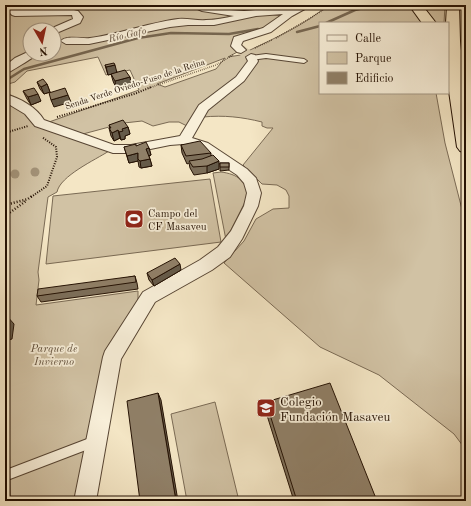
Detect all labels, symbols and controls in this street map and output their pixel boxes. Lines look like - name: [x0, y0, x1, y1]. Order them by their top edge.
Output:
- north arrow: [22, 22, 62, 62]
- legend: [319, 22, 449, 94]
- water label: Río Gafo: [106, 26, 148, 45]
- text: Calle: [355, 33, 381, 45]
- text: N: [38, 44, 48, 57]
- text: Parque: [355, 53, 392, 65]
- street label: Senda Verde Oviedo-Fuso de la Reina: [64, 57, 207, 111]
- text: Edificio: [355, 73, 394, 85]
- sports icon: Campo del CF Masaveu: [123, 208, 145, 230]
- place label: Campo del CF Masaveu: [148, 209, 207, 233]
- park label: Parque de Invierno: [30, 344, 78, 368]
- place label: Colegio Fundación Masaveu: [280, 396, 390, 424]
- school or university icon: Colegio Fundación Masaveu: [255, 397, 277, 419]

